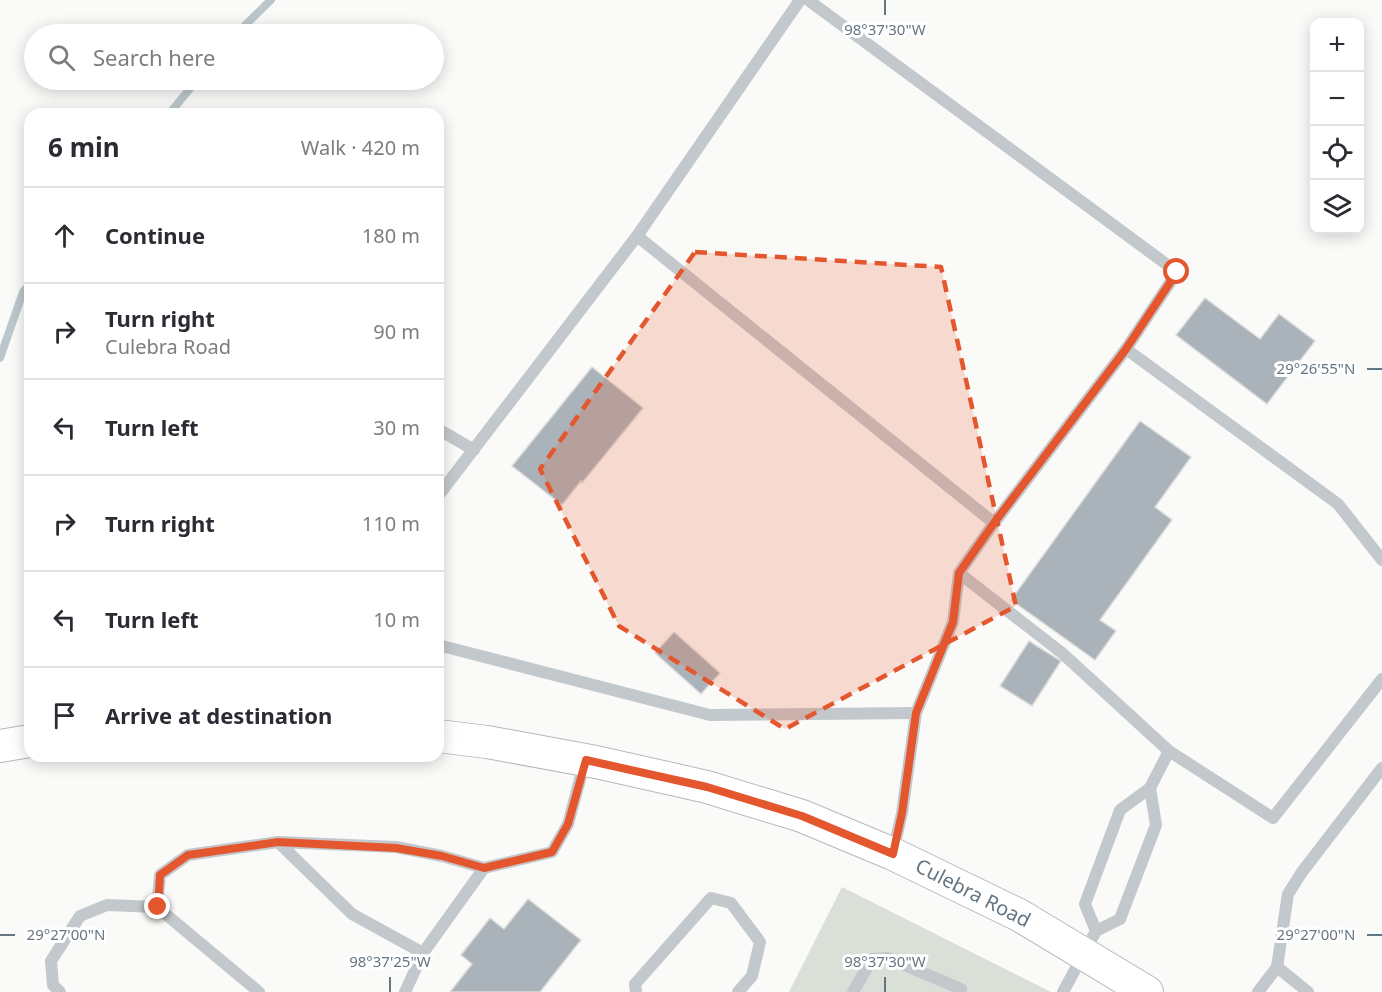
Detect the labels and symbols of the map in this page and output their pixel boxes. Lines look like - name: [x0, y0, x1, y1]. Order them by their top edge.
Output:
- text: 98°37'30"W: [844, 19, 926, 39]
- route start: [1163, 258, 1189, 284]
- text: 29°26'55"N: [1277, 358, 1355, 378]
- street label: Culebra Road: [911, 852, 1036, 933]
- route end: [144, 893, 170, 919]
- text: 29°27'00"N: [27, 924, 105, 944]
- text: 29°27'00"N: [1277, 924, 1355, 944]
- text: 98°37'25"W: [349, 951, 431, 971]
- text: 98°37'30"W: [844, 951, 926, 971]

